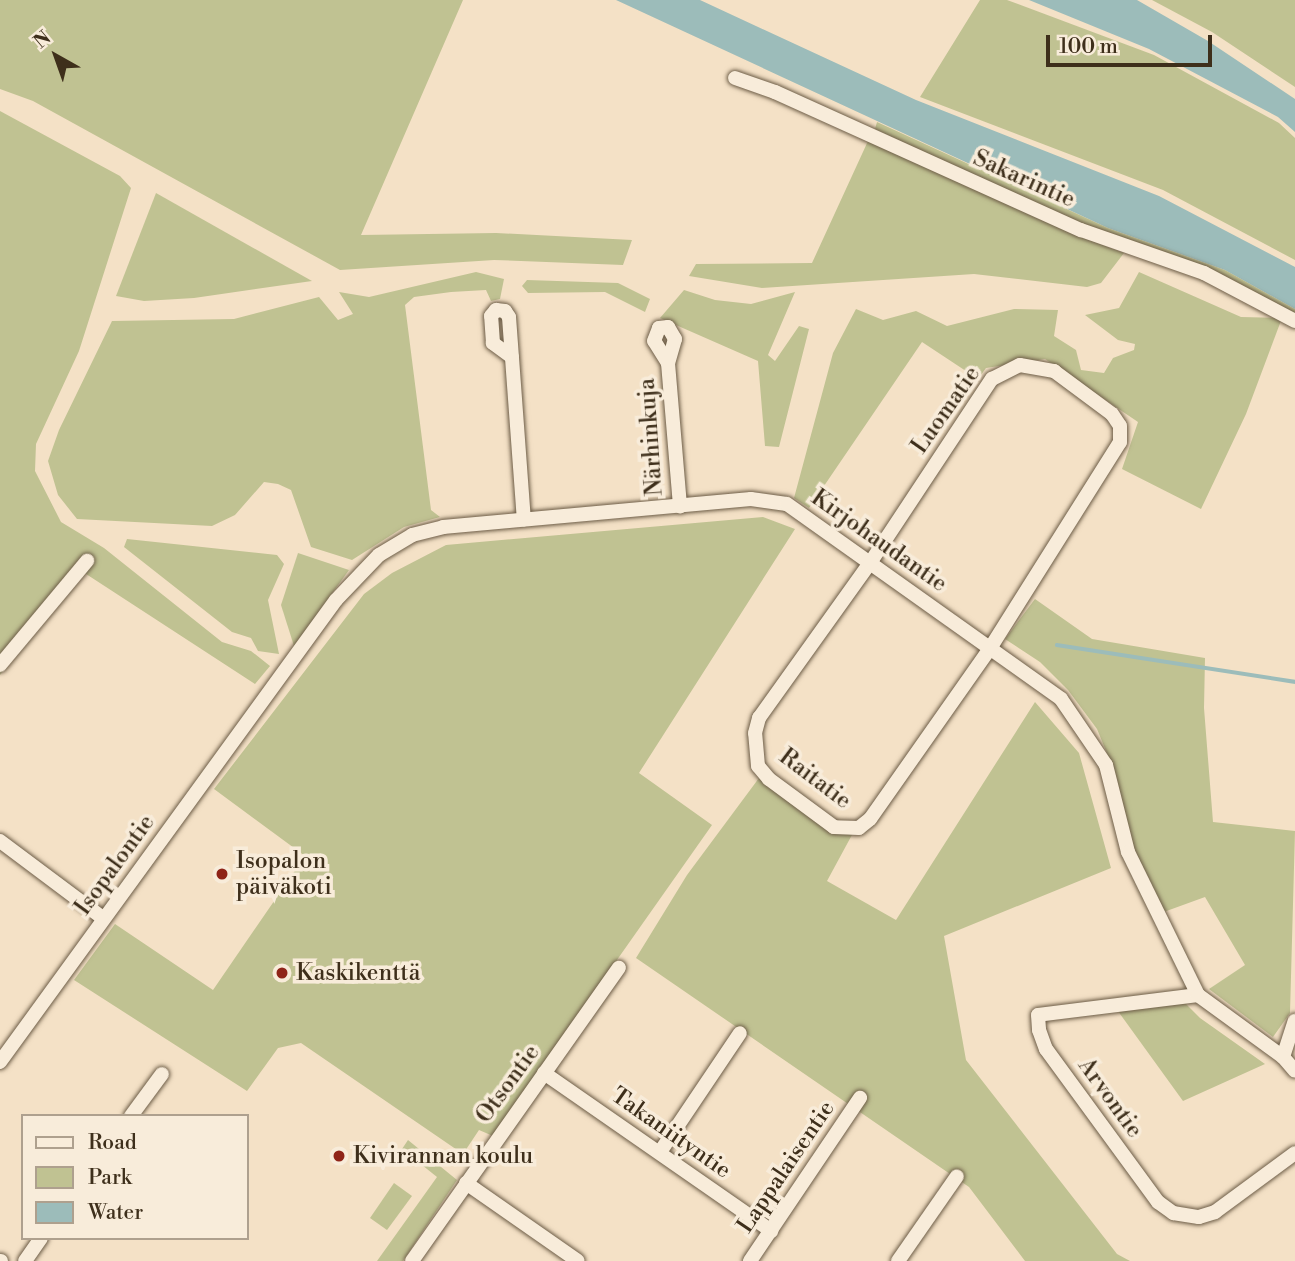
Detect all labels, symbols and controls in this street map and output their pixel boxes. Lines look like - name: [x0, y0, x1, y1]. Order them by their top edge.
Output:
- north arrow: [21, 21, 91, 91]
- scale bar: [1050, 21, 1216, 65]
- text: N: [29, 26, 56, 54]
- text: 100 m: [1059, 34, 1118, 60]
- street label: Sakarintie: [969, 144, 1079, 214]
- street label: Luomatie: [906, 361, 986, 459]
- street label: Närhinkuja: [633, 377, 669, 497]
- street label: Kirjohaudantie: [806, 484, 952, 598]
- street label: Raitatie: [774, 743, 856, 815]
- street label: Isopalontie: [69, 809, 161, 921]
- place label: Isopalon päiväkoti: [236, 847, 332, 901]
- marker: Isopalon päiväkoti: [214, 866, 230, 882]
- place label: Kaskikenttä: [296, 959, 420, 987]
- marker: Kaskikenttä: [274, 965, 290, 981]
- street label: Otsontie: [470, 1039, 546, 1129]
- street label: Arvontie: [1072, 1053, 1148, 1143]
- street label: Takaniityntie: [606, 1082, 736, 1184]
- street label: Lappalaisentie: [732, 1096, 840, 1238]
- legend: [21, 1114, 248, 1240]
- text: Road: [88, 1130, 137, 1156]
- place label: Kivirannan koulu: [353, 1142, 533, 1170]
- marker: Kivirannan koulu: [331, 1148, 347, 1164]
- text: Park: [88, 1165, 132, 1191]
- text: Water: [88, 1200, 143, 1226]

